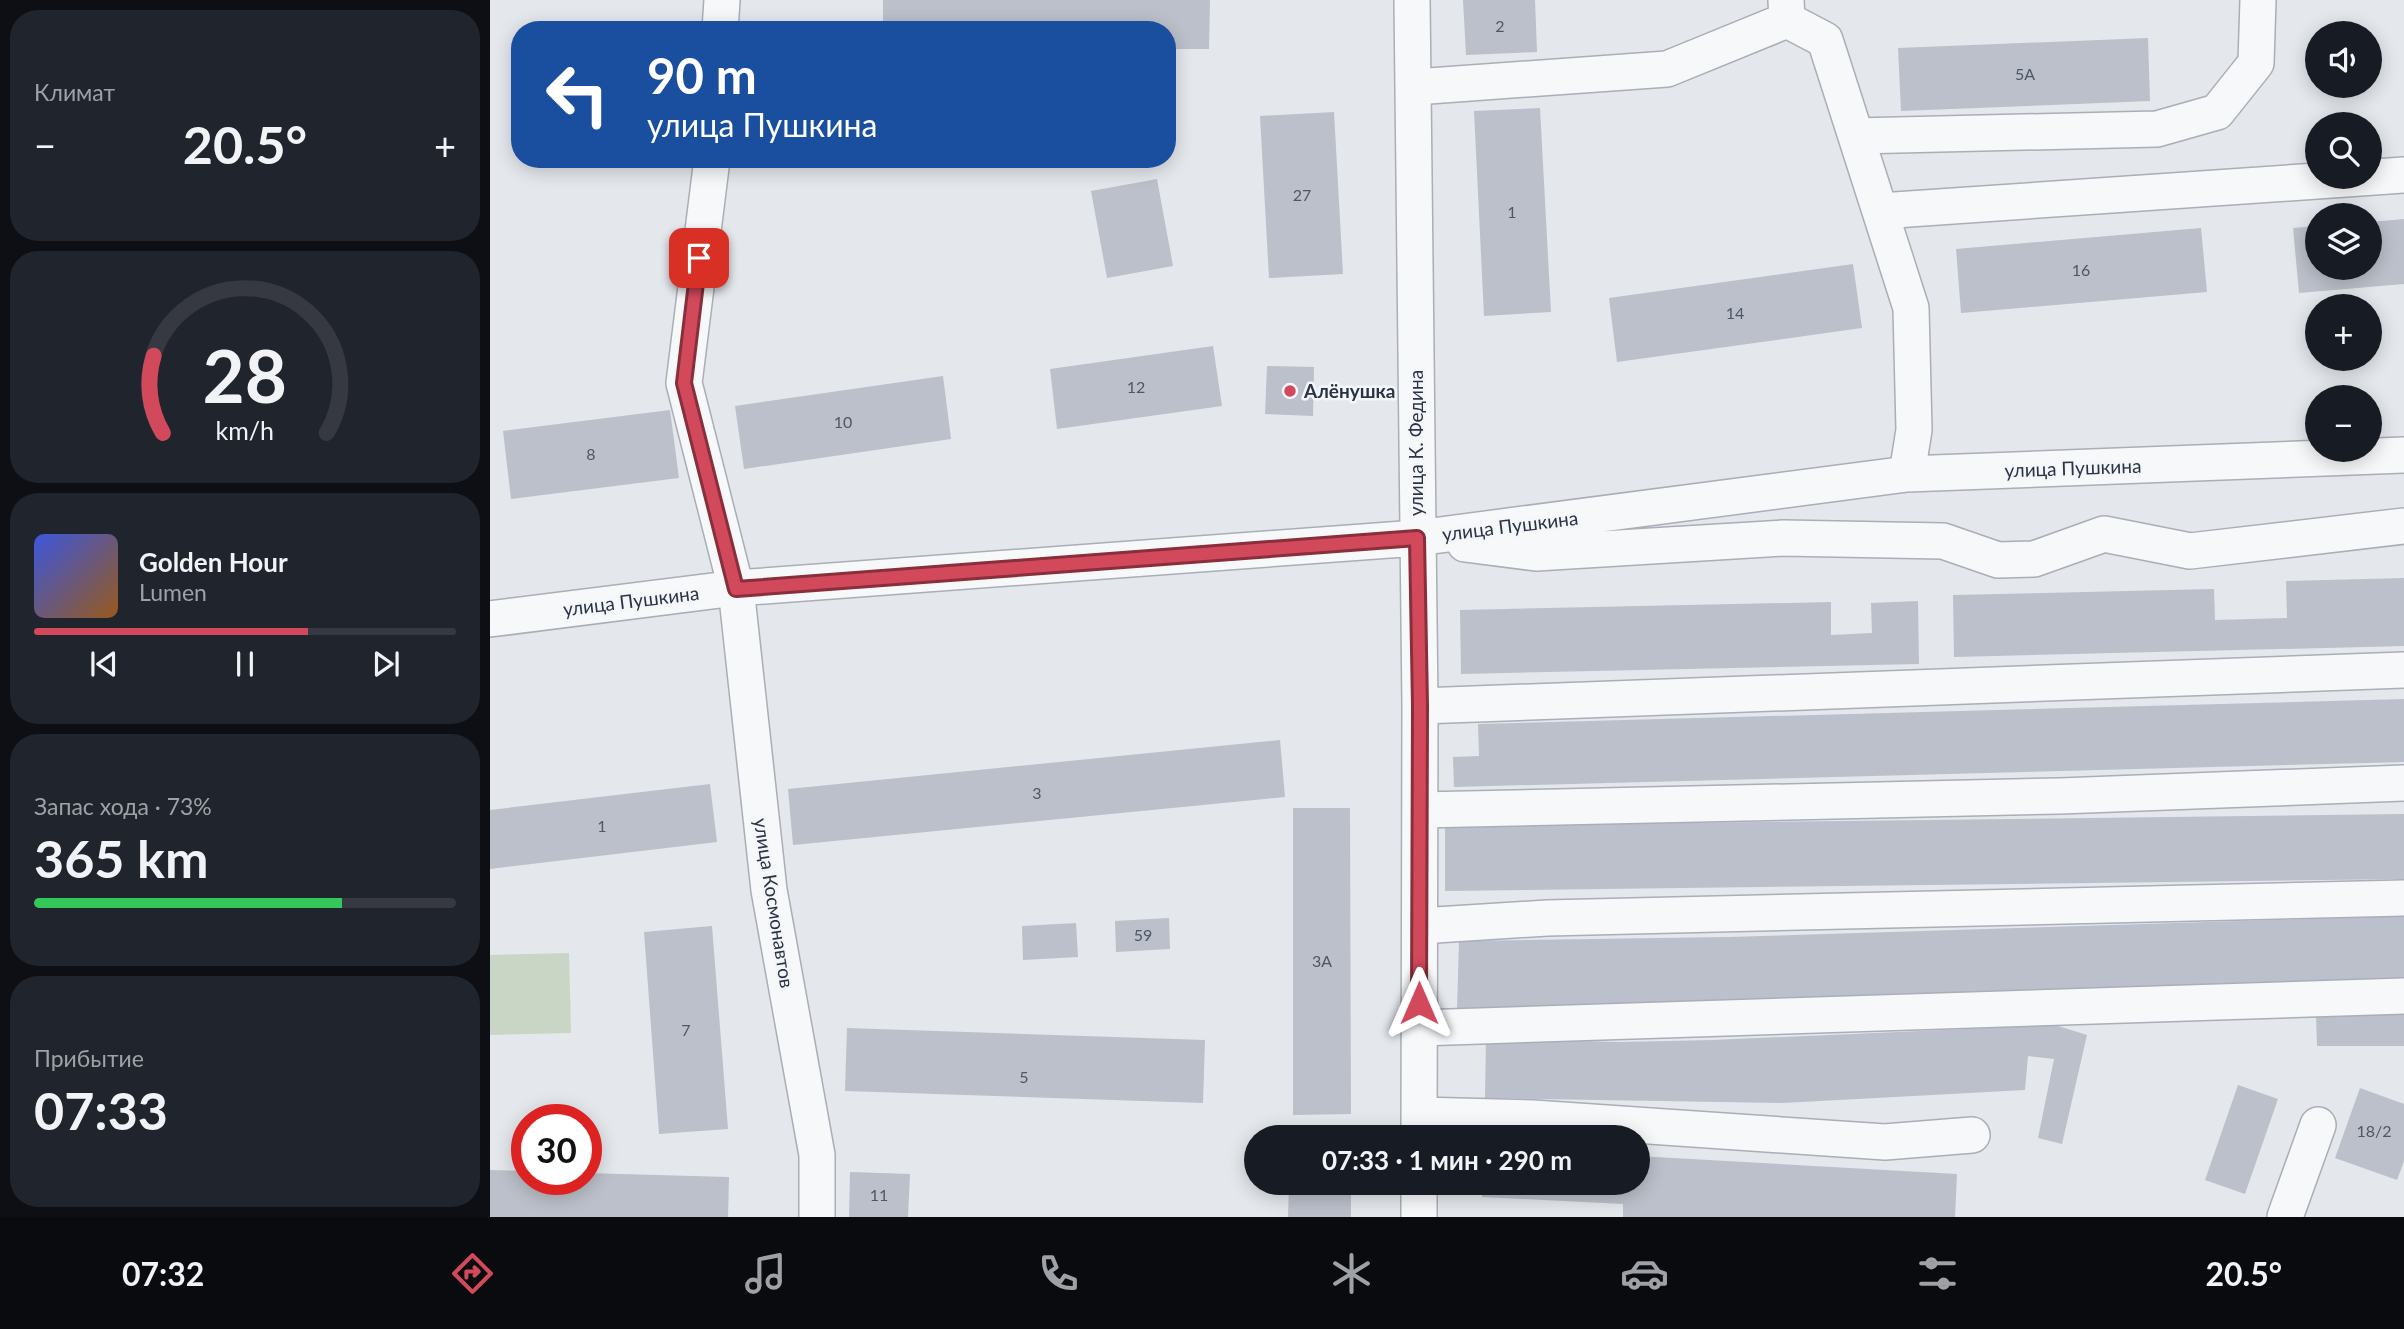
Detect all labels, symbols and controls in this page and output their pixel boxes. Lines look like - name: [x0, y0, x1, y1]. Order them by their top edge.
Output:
- house number: 2: [1495, 16, 1505, 35]
- map controls: [2305, 21, 2382, 462]
- button: sound: [2305, 21, 2382, 98]
- text: 90 m: [647, 46, 757, 104]
- icon: left: [532, 49, 623, 140]
- house number: 5А: [2015, 64, 2035, 83]
- text: Климат: [34, 78, 115, 106]
- text: улица Пушкина: [647, 105, 878, 144]
- button: search: [2305, 112, 2382, 189]
- text: 20.5°: [183, 113, 307, 175]
- text: −: [34, 122, 56, 168]
- text: +: [434, 122, 456, 168]
- house number: 27: [1293, 185, 1311, 204]
- house number: 1: [1507, 202, 1517, 221]
- button: layers: [2305, 203, 2382, 280]
- pin: [669, 228, 729, 288]
- icon: arrive: [680, 239, 718, 277]
- house number: 16: [2072, 260, 2090, 279]
- button: +: [2305, 294, 2382, 371]
- house number: 14: [1726, 303, 1744, 322]
- text: 28: [203, 332, 287, 420]
- street label: улица К. Федина: [1404, 370, 1427, 516]
- house number: 12: [1127, 377, 1145, 396]
- place label: Алёнушка: [1303, 379, 1396, 402]
- marker: Алёнушка: [1282, 383, 1298, 399]
- button: −: [2305, 385, 2382, 462]
- house number: 10: [834, 412, 852, 431]
- text: km/h: [216, 415, 274, 445]
- house number: 8: [586, 444, 596, 463]
- street label: улица Пушкина: [2004, 454, 2142, 481]
- street label: улица Пушкина: [1441, 506, 1579, 545]
- text: Golden Hour: [139, 546, 288, 578]
- text: Lumen: [139, 578, 207, 606]
- street label: улица Пушкина: [562, 581, 700, 620]
- icon: previous: [85, 645, 123, 683]
- icon: pause: [226, 645, 264, 683]
- icon: next: [367, 645, 405, 683]
- house number: 3: [1032, 783, 1042, 802]
- text: Запас хода · 73%: [34, 792, 212, 820]
- house number: 1: [597, 816, 607, 835]
- street label: улица Космонавтов: [750, 816, 799, 989]
- text: 365 km: [34, 827, 208, 889]
- house number: 59: [1134, 925, 1152, 944]
- house number: 3А: [1312, 951, 1332, 970]
- position arrow: [1382, 966, 1456, 1040]
- house number: 7: [681, 1020, 691, 1039]
- text: Прибытие: [34, 1044, 144, 1072]
- house number: 5: [1019, 1067, 1029, 1086]
- text: 07:33: [34, 1079, 168, 1141]
- speed limit sign: 30: [511, 1104, 602, 1195]
- house number: 18/2: [2356, 1121, 2392, 1140]
- text: 07:33 · 1 мин · 290 m: [1322, 1144, 1572, 1176]
- house number: 11: [870, 1185, 888, 1204]
- icon: directions: [448, 1249, 497, 1298]
- icon: music: [741, 1249, 790, 1298]
- icon: phone: [1034, 1249, 1083, 1298]
- icon: climate: [1327, 1249, 1376, 1298]
- icon: car: [1620, 1249, 1669, 1298]
- icon: filters: [1913, 1249, 1962, 1298]
- text: 07:32: [122, 1254, 204, 1293]
- text: 20.5°: [2205, 1254, 2282, 1293]

